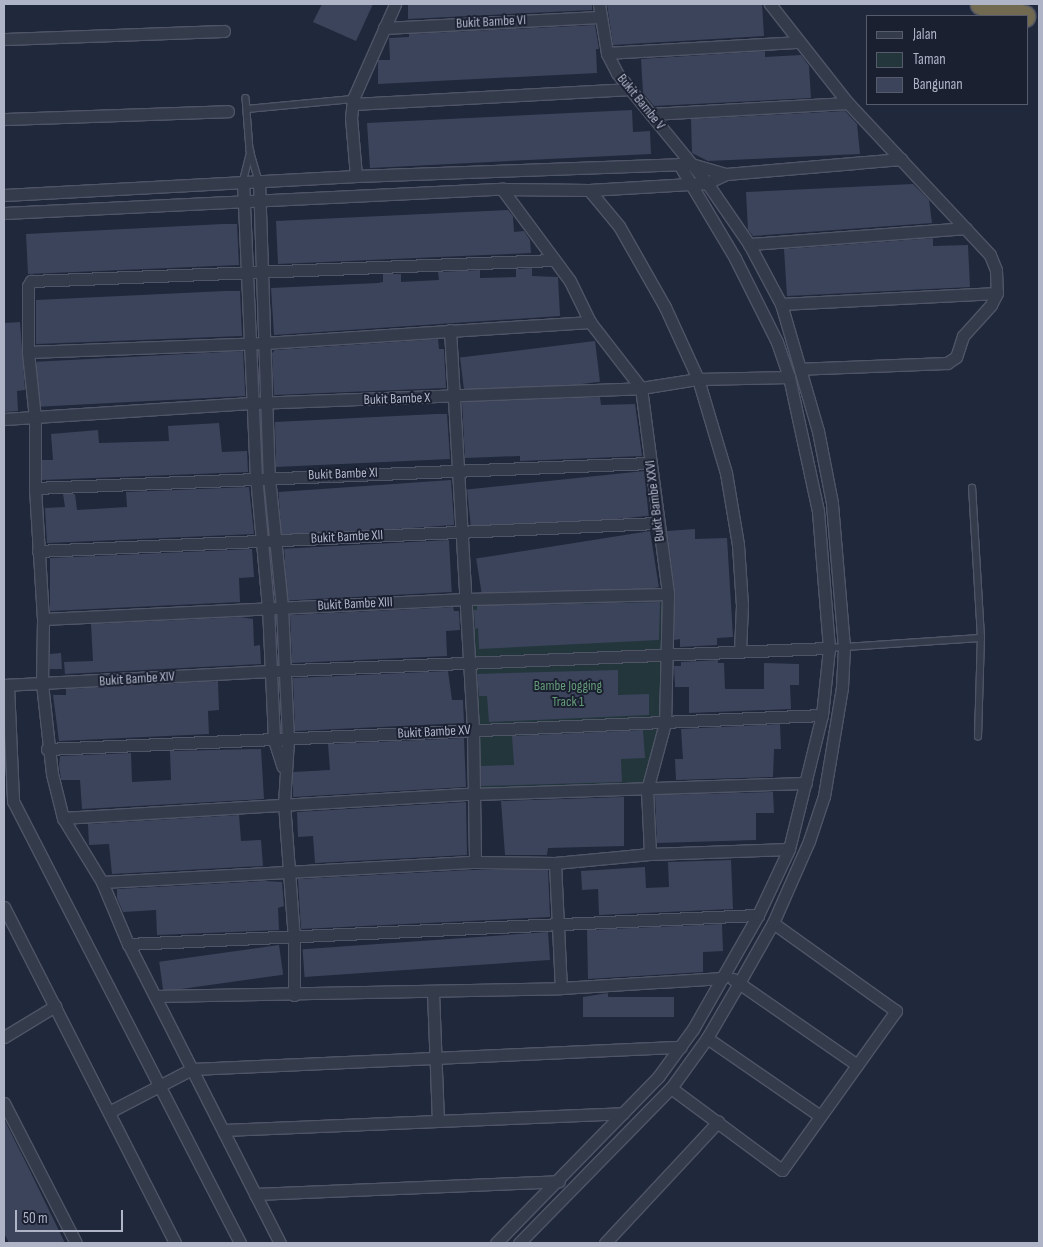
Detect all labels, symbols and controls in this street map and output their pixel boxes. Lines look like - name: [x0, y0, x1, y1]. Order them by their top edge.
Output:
- street label: Bukit Bambe VI: [456, 12, 526, 32]
- legend: [866, 15, 1028, 105]
- text: Jalan: [913, 25, 937, 44]
- text: Taman: [913, 50, 946, 69]
- street label: Bukit Bambe V: [613, 71, 669, 133]
- text: Bangunan: [913, 75, 963, 94]
- street label: Bukit Bambe X: [363, 389, 431, 409]
- street label: Bukit Bambe XXVI: [642, 459, 668, 543]
- street label: Bukit Bambe XI: [308, 464, 378, 484]
- street label: Bukit Bambe XII: [310, 527, 384, 547]
- street label: Bukit Bambe XIII: [317, 594, 393, 614]
- street label: Bukit Bambe XIV: [99, 668, 175, 690]
- park label: Bambe Jogging Track 1: [534, 678, 602, 710]
- street label: Bukit Bambe XV: [397, 722, 471, 742]
- scale bar: [18, 1200, 125, 1232]
- text: 50 m: [23, 1209, 48, 1228]

